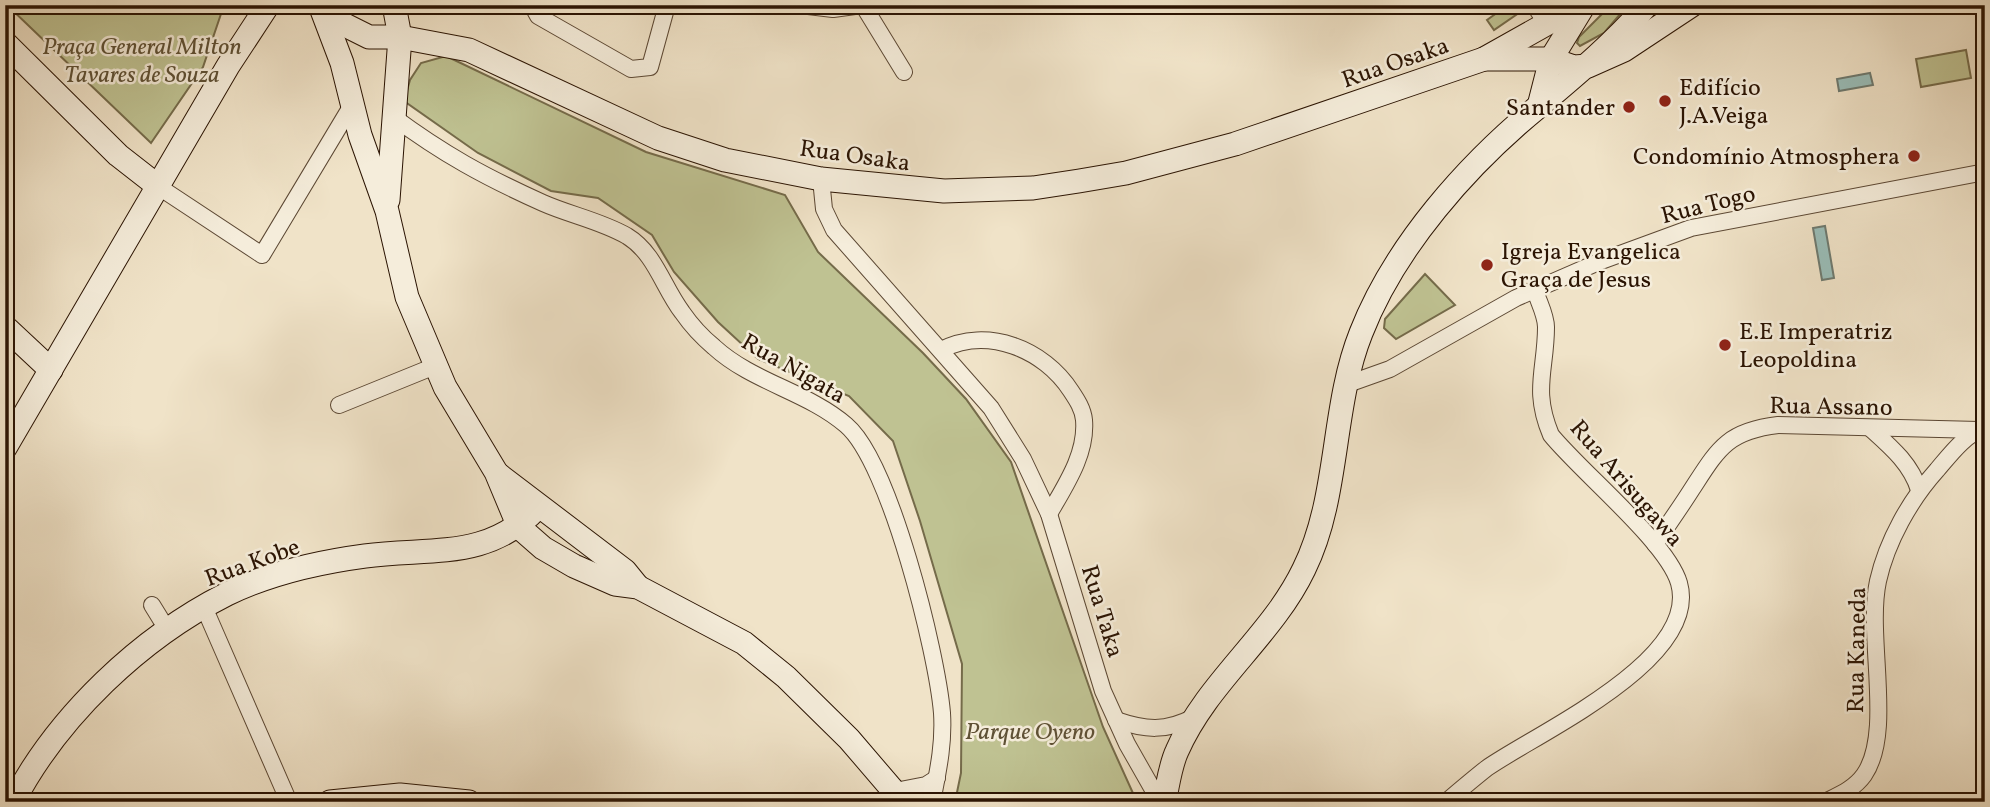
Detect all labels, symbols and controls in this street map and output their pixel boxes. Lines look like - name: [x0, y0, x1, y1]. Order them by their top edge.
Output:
- street label: Rua Osaka: [1337, 30, 1454, 98]
- park label: Praça General Milton Tavares de Souza: [42, 31, 242, 93]
- place label: Edifício J.A.Veiga: [1679, 72, 1769, 134]
- place label: Santander: [1506, 92, 1615, 126]
- marker: Edifício J.A.Veiga: [1657, 93, 1673, 109]
- marker: Santander: [1621, 99, 1637, 115]
- street label: Rua Osaka: [797, 132, 912, 182]
- place label: Condomínio Atmosphera: [1633, 141, 1900, 175]
- marker: Condomínio Atmosphera: [1906, 148, 1922, 164]
- street label: Rua Togo: [1658, 178, 1759, 234]
- place label: Igreja Evangelica Graça de Jesus: [1501, 236, 1681, 298]
- marker: Igreja Evangelica Graça de Jesus: [1479, 257, 1495, 273]
- place label: E.E Imperatriz Leopoldina: [1739, 316, 1893, 378]
- street label: Rua Nigata: [734, 326, 852, 413]
- marker: E.E Imperatriz Leopoldina: [1717, 337, 1733, 353]
- street label: Rua Assano: [1769, 390, 1893, 426]
- street label: Rua Arisugawa: [1561, 413, 1690, 555]
- street label: Rua Kobe: [200, 531, 305, 597]
- street label: Rua Taka: [1071, 561, 1131, 662]
- street label: Rua Kaneda: [1840, 587, 1876, 713]
- park label: Parque Oyeno: [965, 716, 1095, 750]

